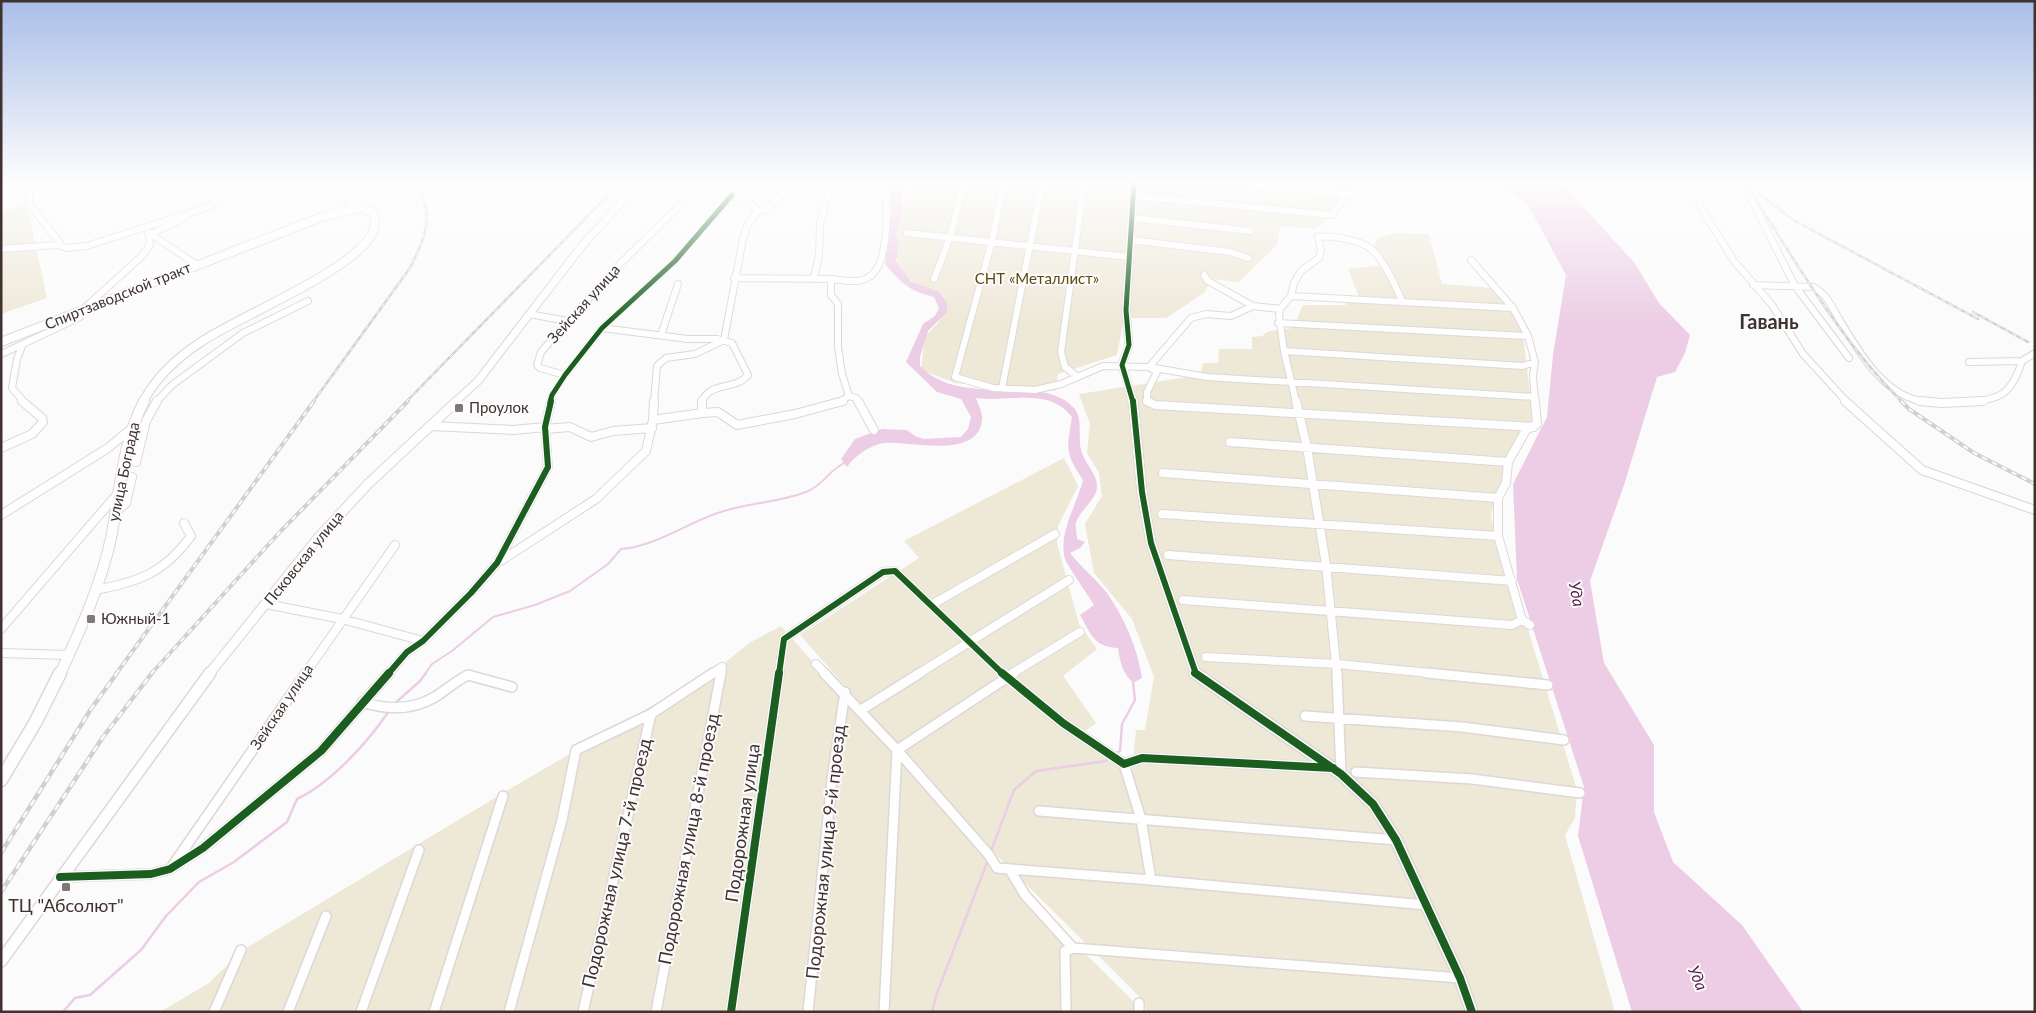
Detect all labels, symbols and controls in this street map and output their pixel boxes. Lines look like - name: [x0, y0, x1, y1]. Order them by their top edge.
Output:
- street label: Спиртзаводской тракт: [42, 257, 194, 333]
- street label: Зейская улица: [543, 260, 623, 346]
- park label: СНТ «Металлист»: [975, 269, 1099, 287]
- district label: Гавань: [1739, 309, 1799, 333]
- place label: Проулок: [469, 398, 529, 416]
- marker: Проулок: [453, 402, 465, 414]
- street label: улица Бограда: [104, 420, 142, 523]
- street label: Псковская улица: [260, 507, 347, 608]
- water label: Уда: [1566, 580, 1589, 608]
- place label: Южный-1: [101, 609, 170, 627]
- marker: Южный-1: [85, 613, 97, 625]
- street label: Зейская улица: [246, 660, 317, 753]
- street label: Подорожная улица 8-й проезд: [653, 711, 723, 966]
- street label: Подорожная улица 9-й проезд: [801, 724, 849, 980]
- street label: Подорожная улица 7-й проезд: [577, 736, 655, 990]
- street label: Подорожная улица: [720, 742, 764, 904]
- marker: ТЦ "Абсолют": [60, 881, 72, 893]
- place label: ТЦ "Абсолют": [8, 894, 124, 916]
- water label: Уда: [1685, 963, 1712, 993]

